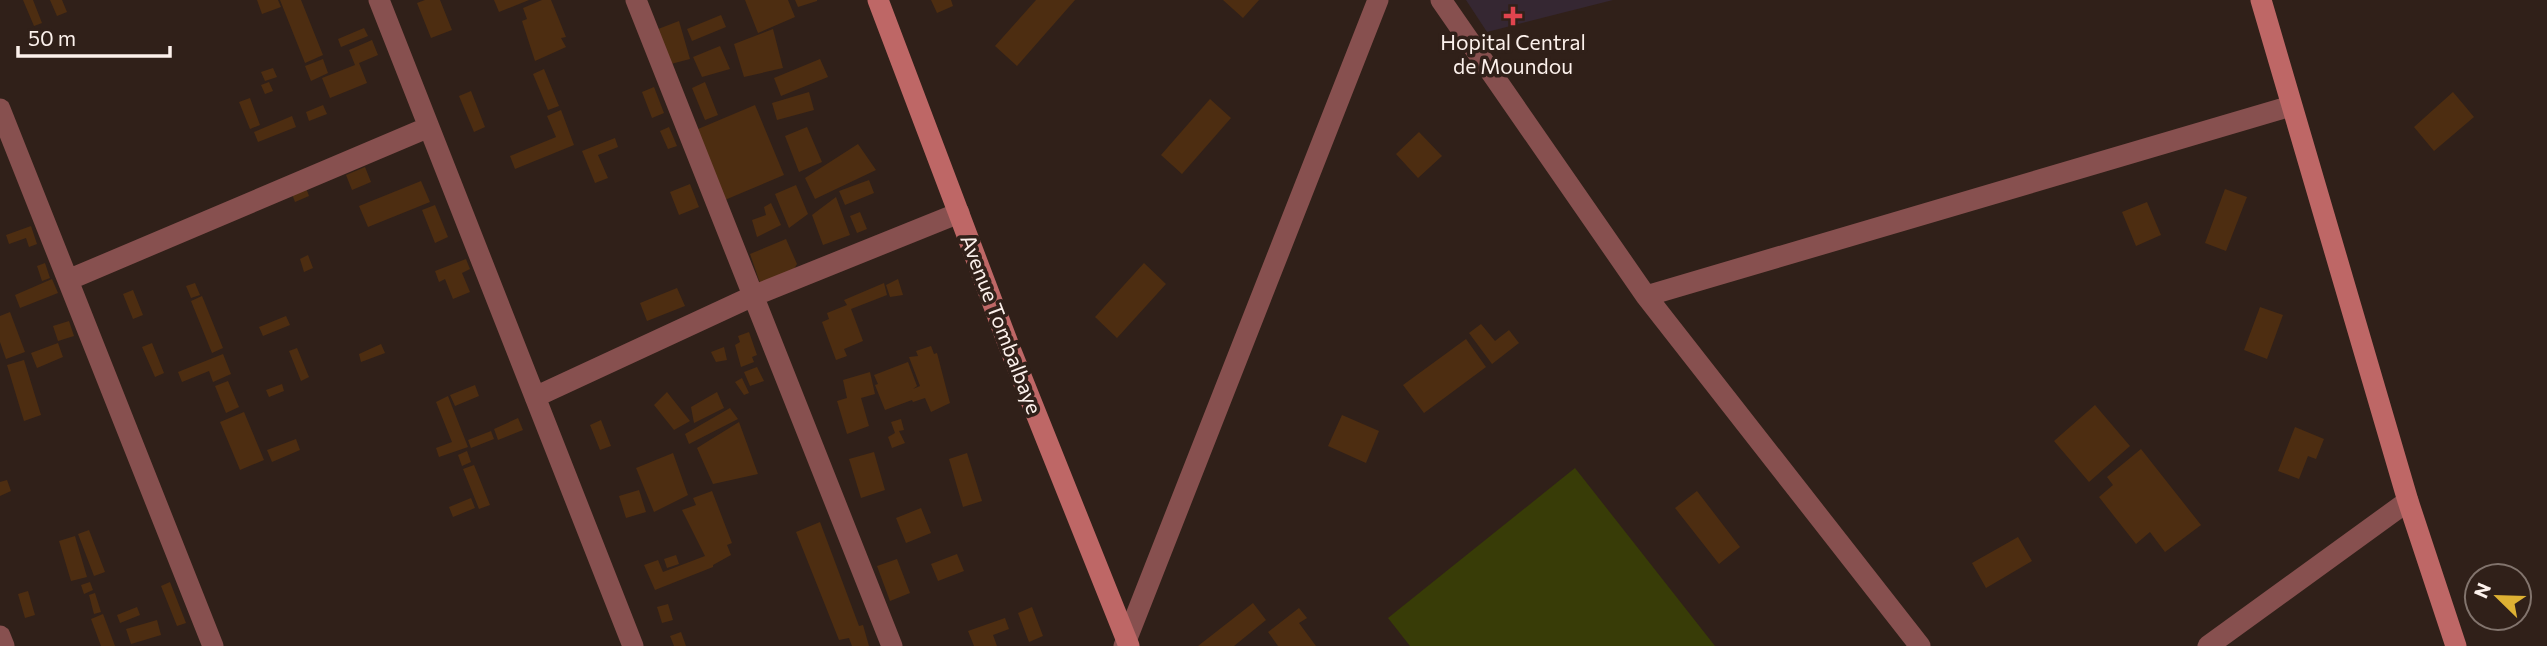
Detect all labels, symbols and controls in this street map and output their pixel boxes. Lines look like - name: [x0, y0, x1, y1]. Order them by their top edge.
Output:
- marker: Hopital Central de Moundou: [1503, 6, 1523, 26]
- scale bar: [18, 14, 170, 58]
- text: 50 m: [28, 25, 76, 50]
- place label: Hopital Central de Moundou: [1440, 29, 1586, 78]
- street label: Avenue Tombalbaye: [956, 231, 1048, 417]
- north arrow: [2463, 562, 2533, 632]
- text: N: [2469, 579, 2495, 601]

